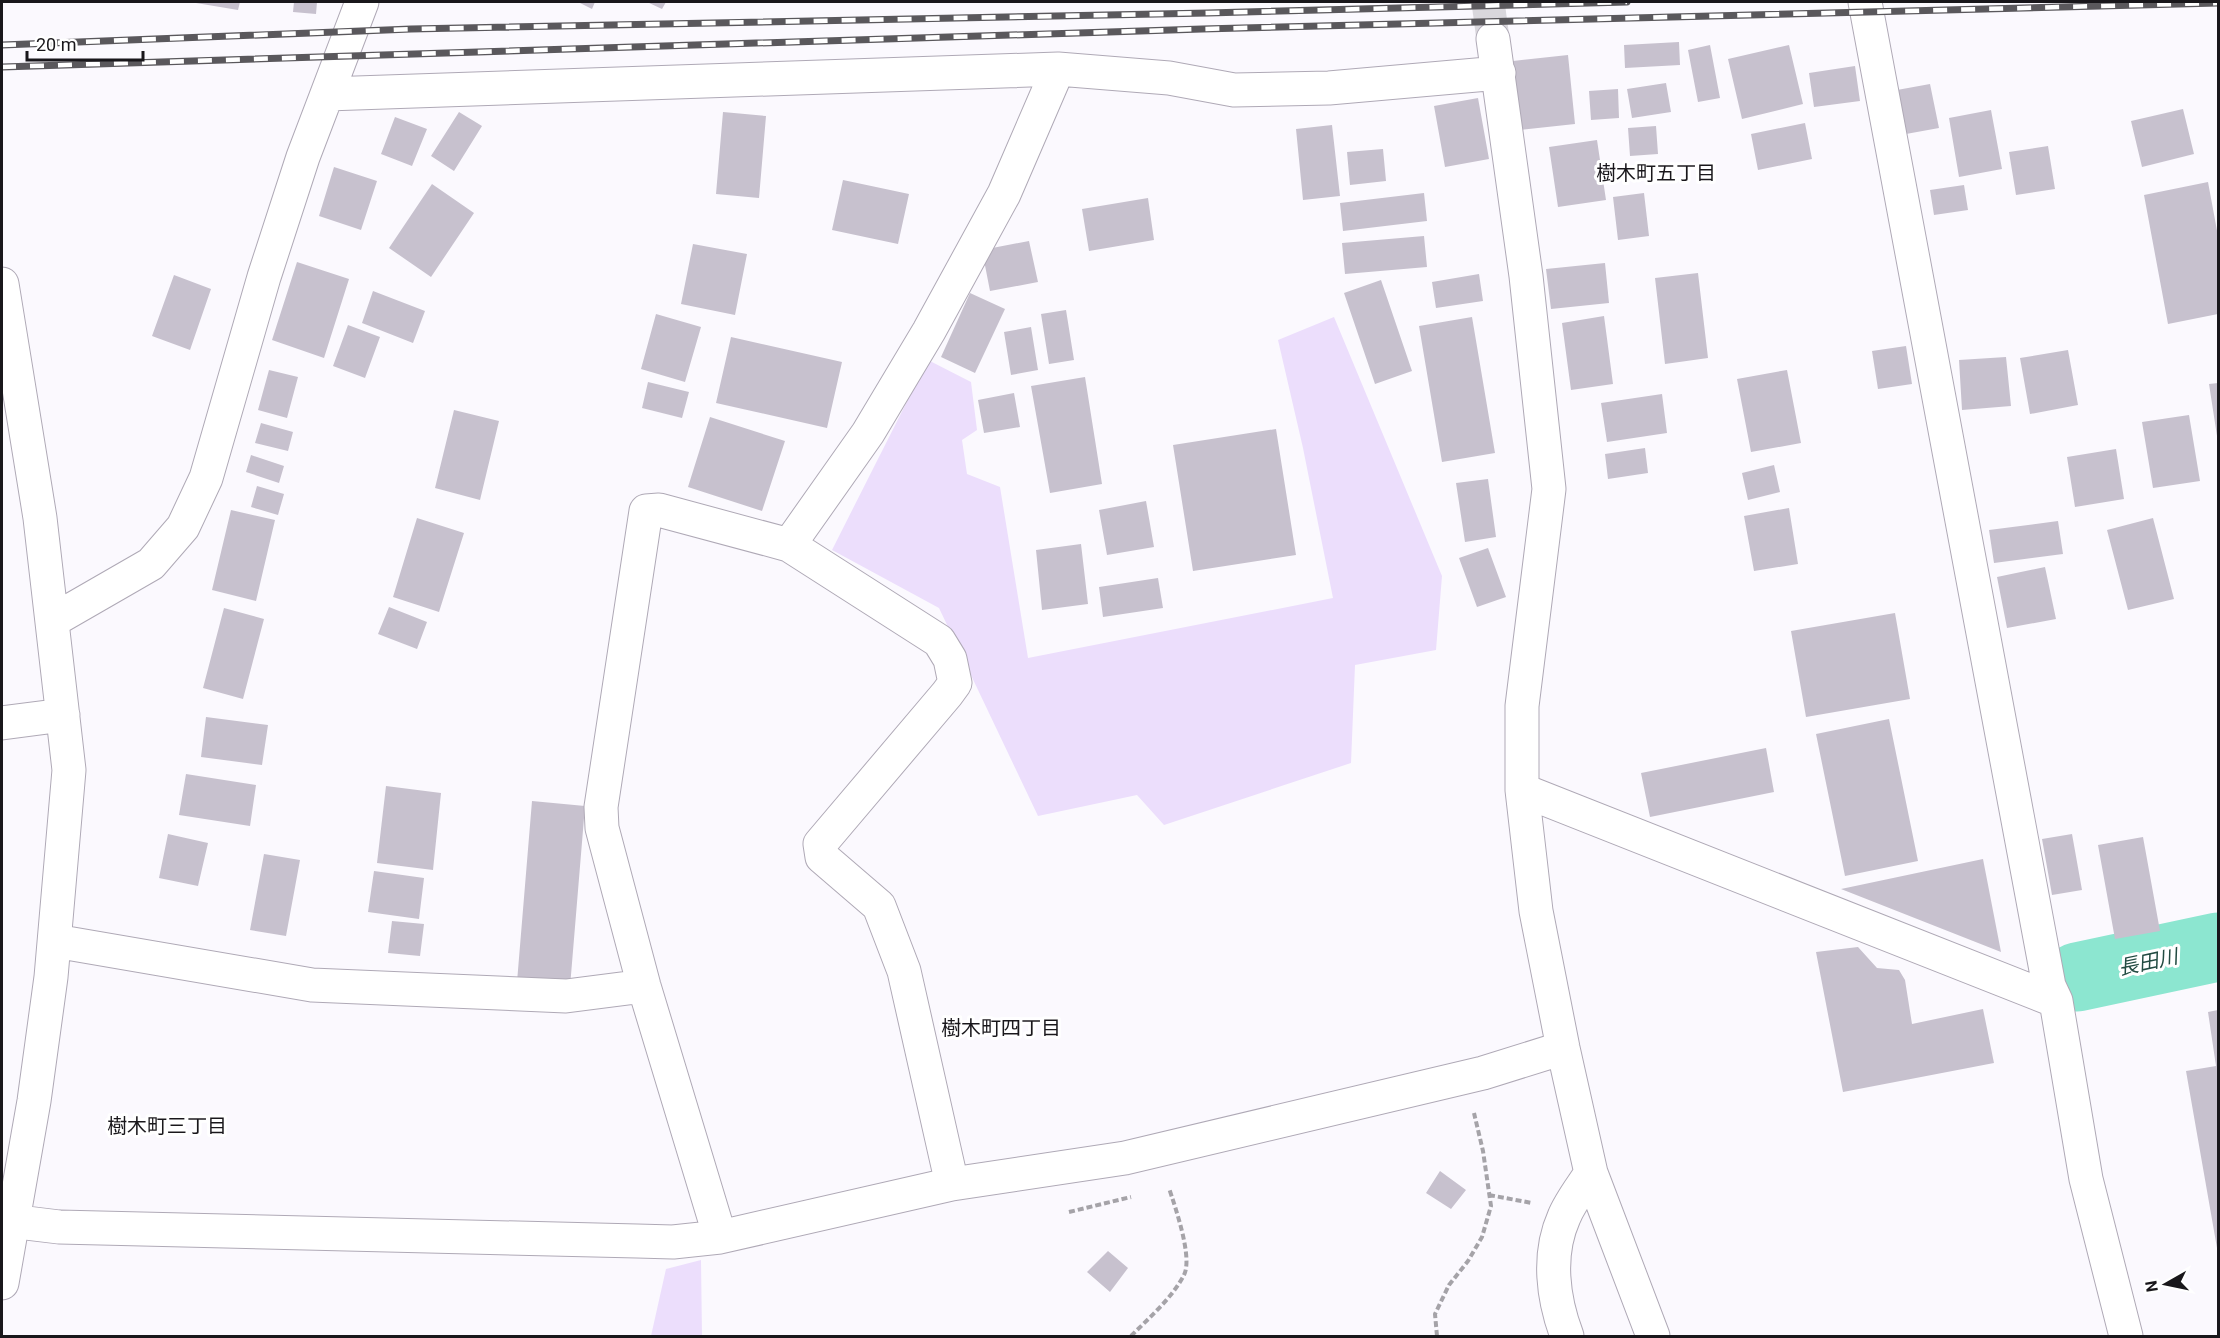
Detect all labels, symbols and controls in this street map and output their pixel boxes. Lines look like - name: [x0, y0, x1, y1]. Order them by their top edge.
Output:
- scale bar: [27, 24, 142, 62]
- text: 20 m: [36, 34, 76, 55]
- district label: 樹木町五丁目: [1596, 161, 1716, 185]
- water label: 長田川: [2116, 944, 2182, 980]
- district label: 樹木町四丁目: [941, 1016, 1061, 1040]
- district label: 樹木町三丁目: [107, 1114, 227, 1138]
- north arrow: [2136, 1254, 2196, 1314]
- text: N: [2141, 1279, 2162, 1293]

